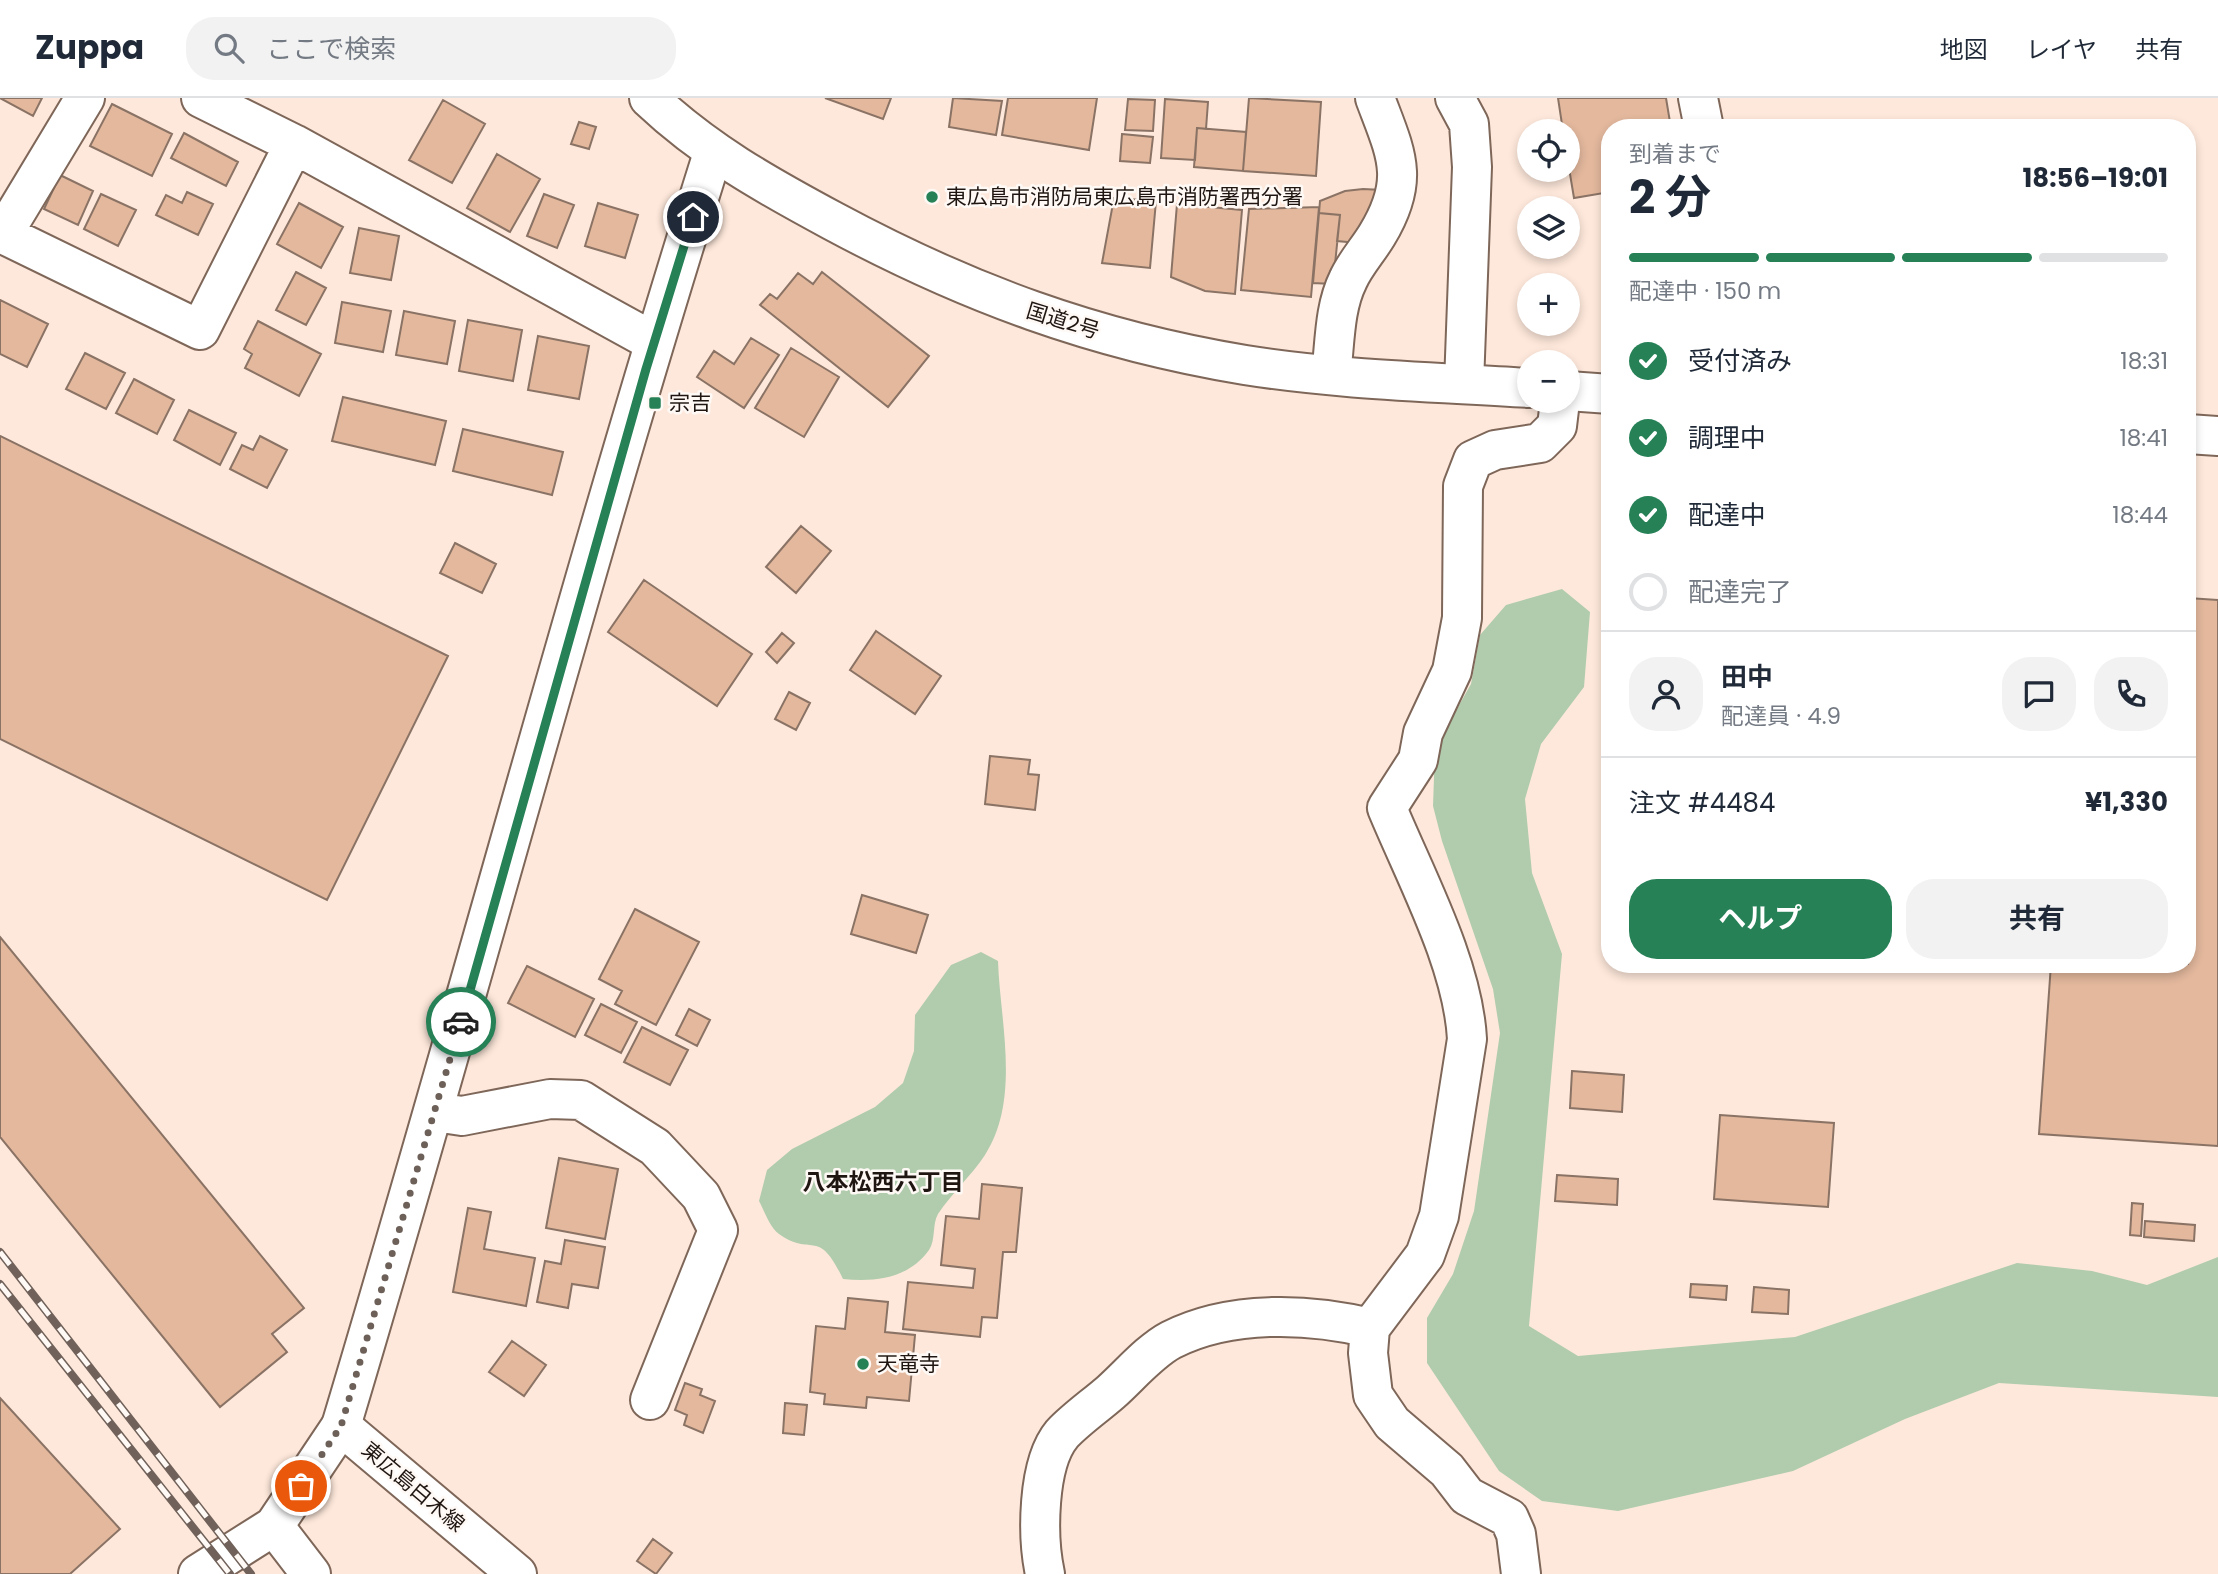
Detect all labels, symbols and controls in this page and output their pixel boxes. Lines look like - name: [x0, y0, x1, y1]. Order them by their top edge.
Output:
- search box: [186, 17, 676, 80]
- text: Zuppa: [35, 24, 144, 71]
- icon: search: [210, 29, 248, 67]
- text: ここで検索: [266, 31, 396, 67]
- text: 地図: [1940, 33, 1988, 66]
- text: レイヤ: [2026, 33, 2097, 66]
- text: 共有: [2135, 33, 2183, 66]
- map controls: [1517, 119, 1580, 413]
- button: locate: [1517, 119, 1580, 182]
- text: 到着まで: [1629, 138, 1721, 170]
- text: 18:56–19:01: [2023, 160, 2168, 196]
- text: 2 分: [1629, 165, 1711, 229]
- place label: 東広島市消防局東広島市消防署西分署: [946, 182, 1303, 211]
- pin: [663, 187, 723, 247]
- marker: 東広島市消防局東広島市消防署西分署: [924, 189, 940, 205]
- button: layers: [1517, 196, 1580, 259]
- icon: home: [674, 198, 712, 236]
- button: +: [1517, 273, 1580, 336]
- text: 配達中 · 150 m: [1629, 275, 1781, 307]
- street label: 国道2号: [1023, 296, 1103, 345]
- icon: check: [1629, 342, 1667, 380]
- text: 受付済み: [1688, 343, 1792, 379]
- text: 18:31: [2120, 345, 2168, 377]
- button: −: [1517, 350, 1580, 413]
- place label: 宗吉: [669, 388, 711, 417]
- marker: 宗吉: [647, 395, 663, 411]
- icon: check: [1629, 419, 1667, 457]
- text: 調理中: [1688, 420, 1766, 456]
- text: 18:41: [2119, 422, 2168, 454]
- icon: check: [1629, 496, 1667, 534]
- text: 配達中: [1688, 497, 1766, 533]
- text: 18:44: [2112, 499, 2168, 531]
- text: 配達完了: [1688, 574, 1792, 610]
- button: person: [1629, 657, 1703, 731]
- button: chat: [2002, 657, 2076, 731]
- button: phone: [2094, 657, 2168, 731]
- text: 田中: [1721, 659, 1773, 695]
- text: 配達員 · 4.9: [1721, 700, 1841, 732]
- text: ¥1,330: [2085, 784, 2168, 820]
- text: 注文 #4484: [1629, 785, 1775, 821]
- button: ヘルプ: [1629, 879, 1892, 959]
- button: 共有: [1906, 879, 2168, 959]
- courier: [426, 987, 496, 1057]
- icon: car: [442, 1003, 480, 1041]
- district label: 八本松西六丁目: [803, 1166, 964, 1198]
- place label: 天竜寺: [877, 1349, 940, 1378]
- marker: 天竜寺: [855, 1356, 871, 1372]
- street label: 東広島白木線: [356, 1435, 471, 1538]
- pin: [271, 1456, 331, 1516]
- icon: bag: [282, 1467, 320, 1505]

